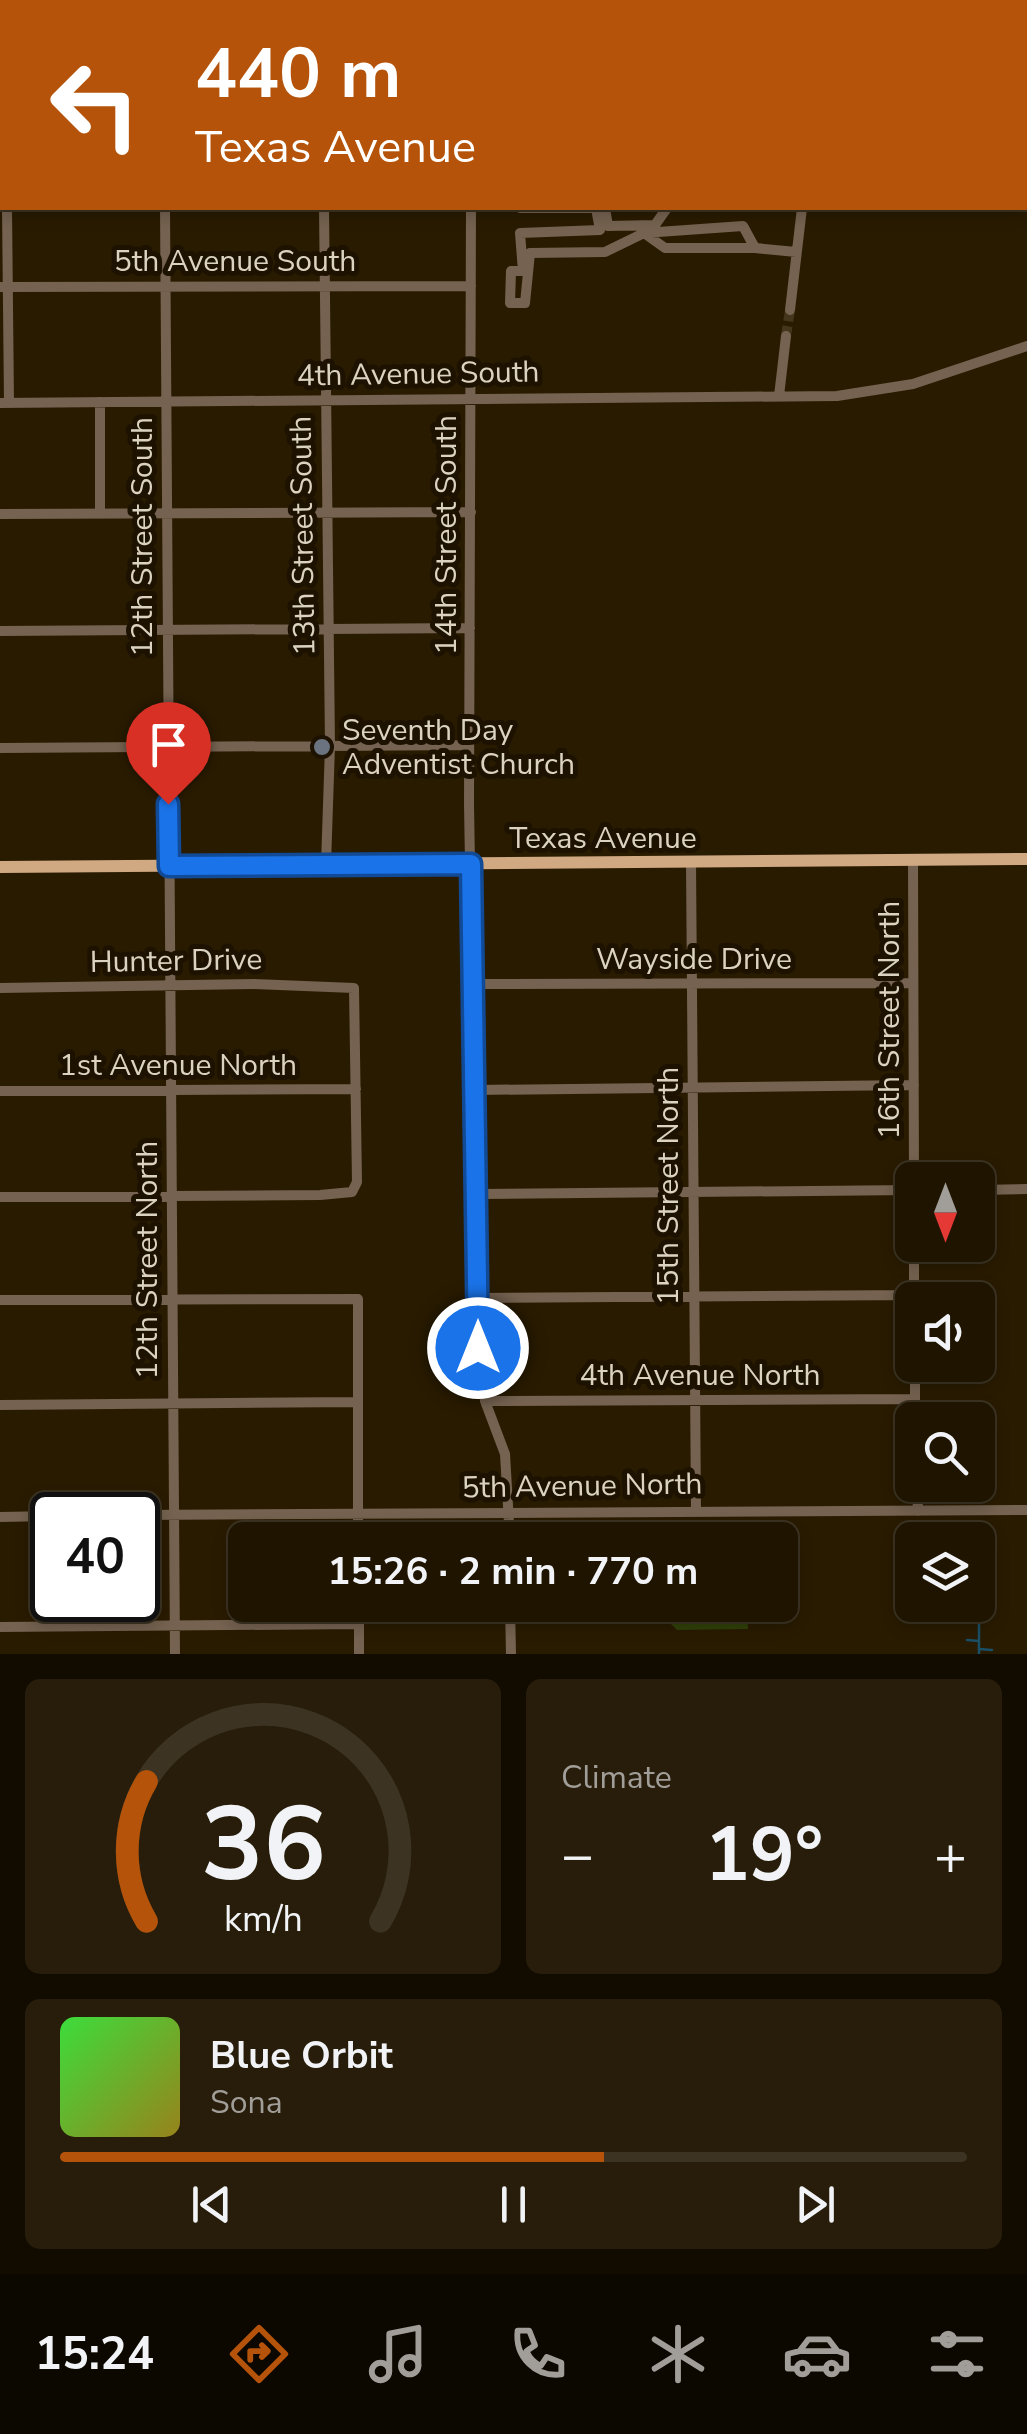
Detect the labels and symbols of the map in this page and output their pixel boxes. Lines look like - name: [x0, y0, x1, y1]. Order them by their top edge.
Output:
- street label: 5th Avenue South: [114, 241, 356, 282]
- street label: 4th Avenue South: [296, 351, 540, 397]
- street label: 14th Street South: [426, 415, 467, 655]
- street label: 13th Street South: [280, 416, 326, 656]
- street label: 12th Street South: [122, 417, 163, 657]
- pin: [126, 702, 211, 805]
- place label: Seventh Day Adventist Church: [342, 710, 575, 785]
- marker: Seventh Day Adventist Church: [311, 736, 333, 758]
- street label: Texas Avenue: [509, 818, 697, 859]
- street label: 16th Street North: [869, 901, 910, 1139]
- street label: Hunter Drive: [89, 939, 263, 983]
- street label: Wayside Drive: [596, 939, 792, 980]
- street label: 1st Avenue North: [59, 1045, 297, 1086]
- street label: 15th Street North: [648, 1067, 689, 1305]
- street label: 12th Street North: [127, 1141, 168, 1379]
- north arrow: [895, 1162, 995, 1262]
- position arrow: [426, 1296, 530, 1400]
- street label: 4th Avenue North: [579, 1355, 821, 1396]
- street label: 5th Avenue North: [461, 1463, 703, 1509]
- speed limit sign: 40: [30, 1492, 160, 1622]

